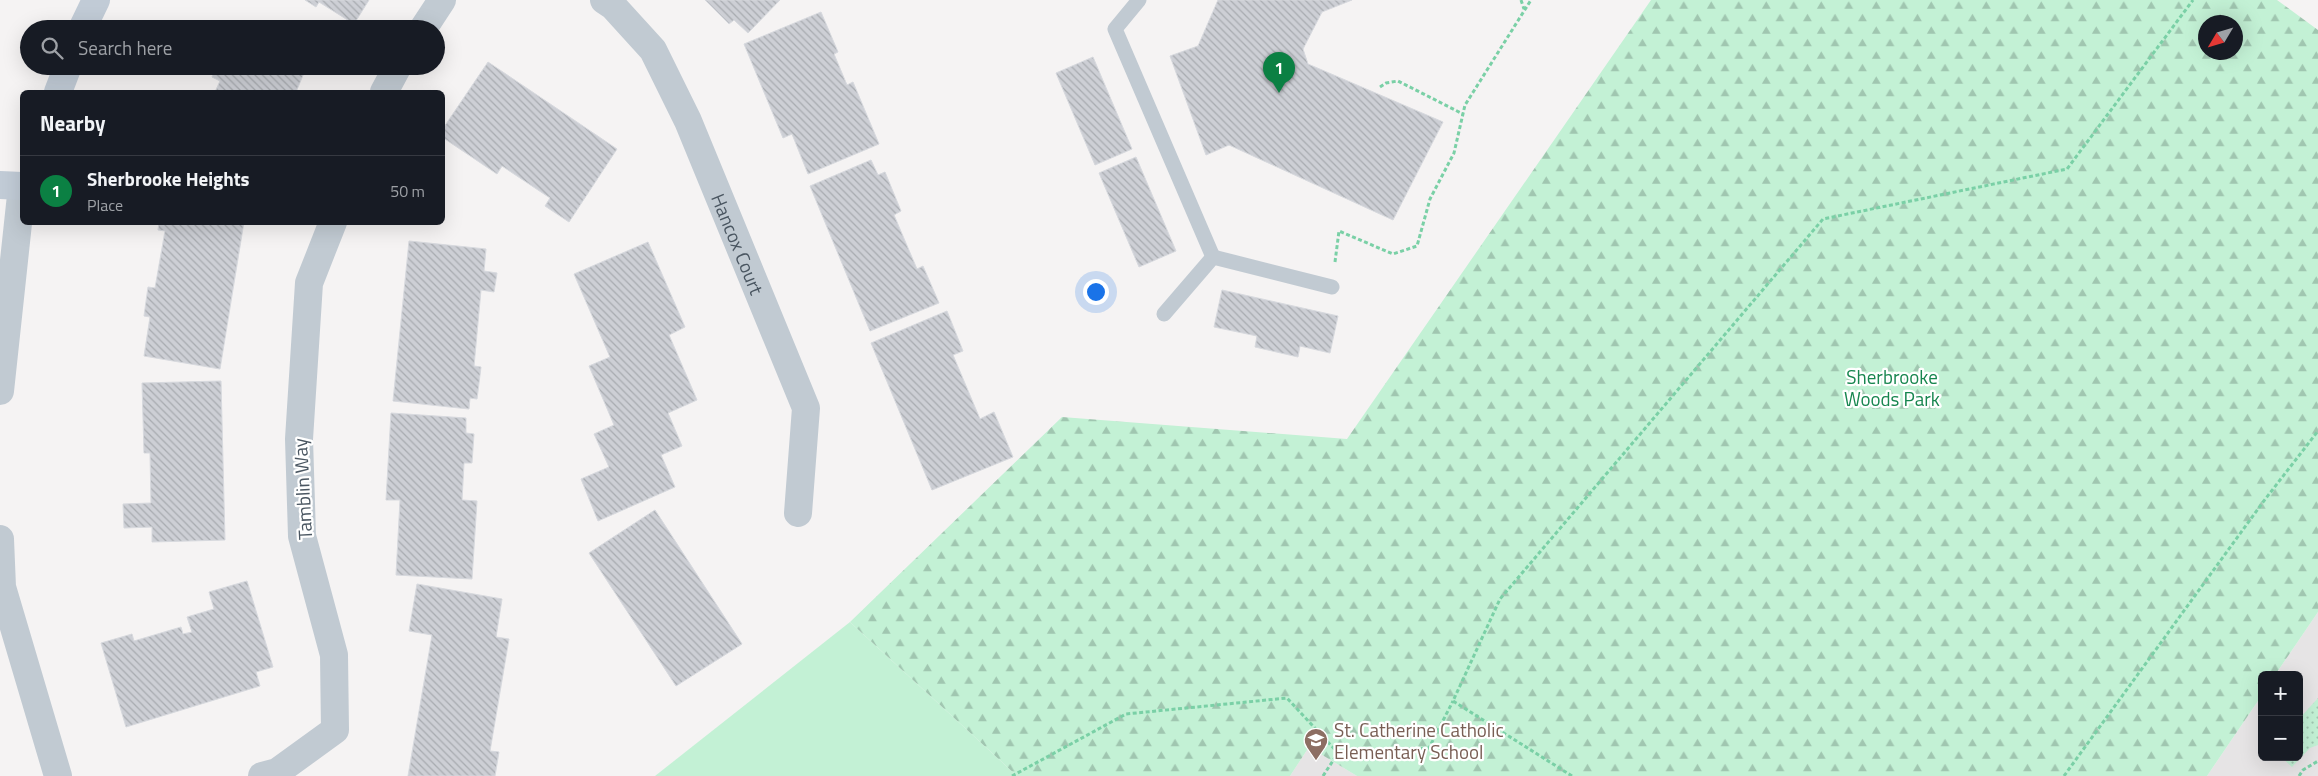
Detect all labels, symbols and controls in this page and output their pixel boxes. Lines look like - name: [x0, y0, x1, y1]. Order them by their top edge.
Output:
- north arrow: [2198, 15, 2243, 60]
- search box: [20, 20, 445, 75]
- text: Search here: [78, 33, 172, 62]
- icon: search: [38, 34, 66, 62]
- pin: 1: [1263, 52, 1295, 93]
- text: Nearby: [40, 107, 105, 139]
- text: Sherbrooke Heights: [87, 164, 250, 193]
- text: 1: [52, 179, 60, 203]
- text: 50 m: [390, 179, 425, 203]
- street label: Hancox Court: [705, 189, 772, 299]
- text: Place: [87, 193, 123, 217]
- your location: [1083, 279, 1109, 305]
- park label: Sherbrooke Woods Park: [1844, 362, 1940, 413]
- street label: Tamblin Way: [285, 437, 319, 541]
- map controls: [2258, 671, 2303, 761]
- button: +: [2258, 671, 2303, 716]
- place label: St. Catherine Catholic Elementary School: [1334, 715, 1504, 766]
- button: −: [2258, 716, 2303, 761]
- school or university icon: St. Catherine Catholic Elementary School: [1303, 727, 1329, 761]

